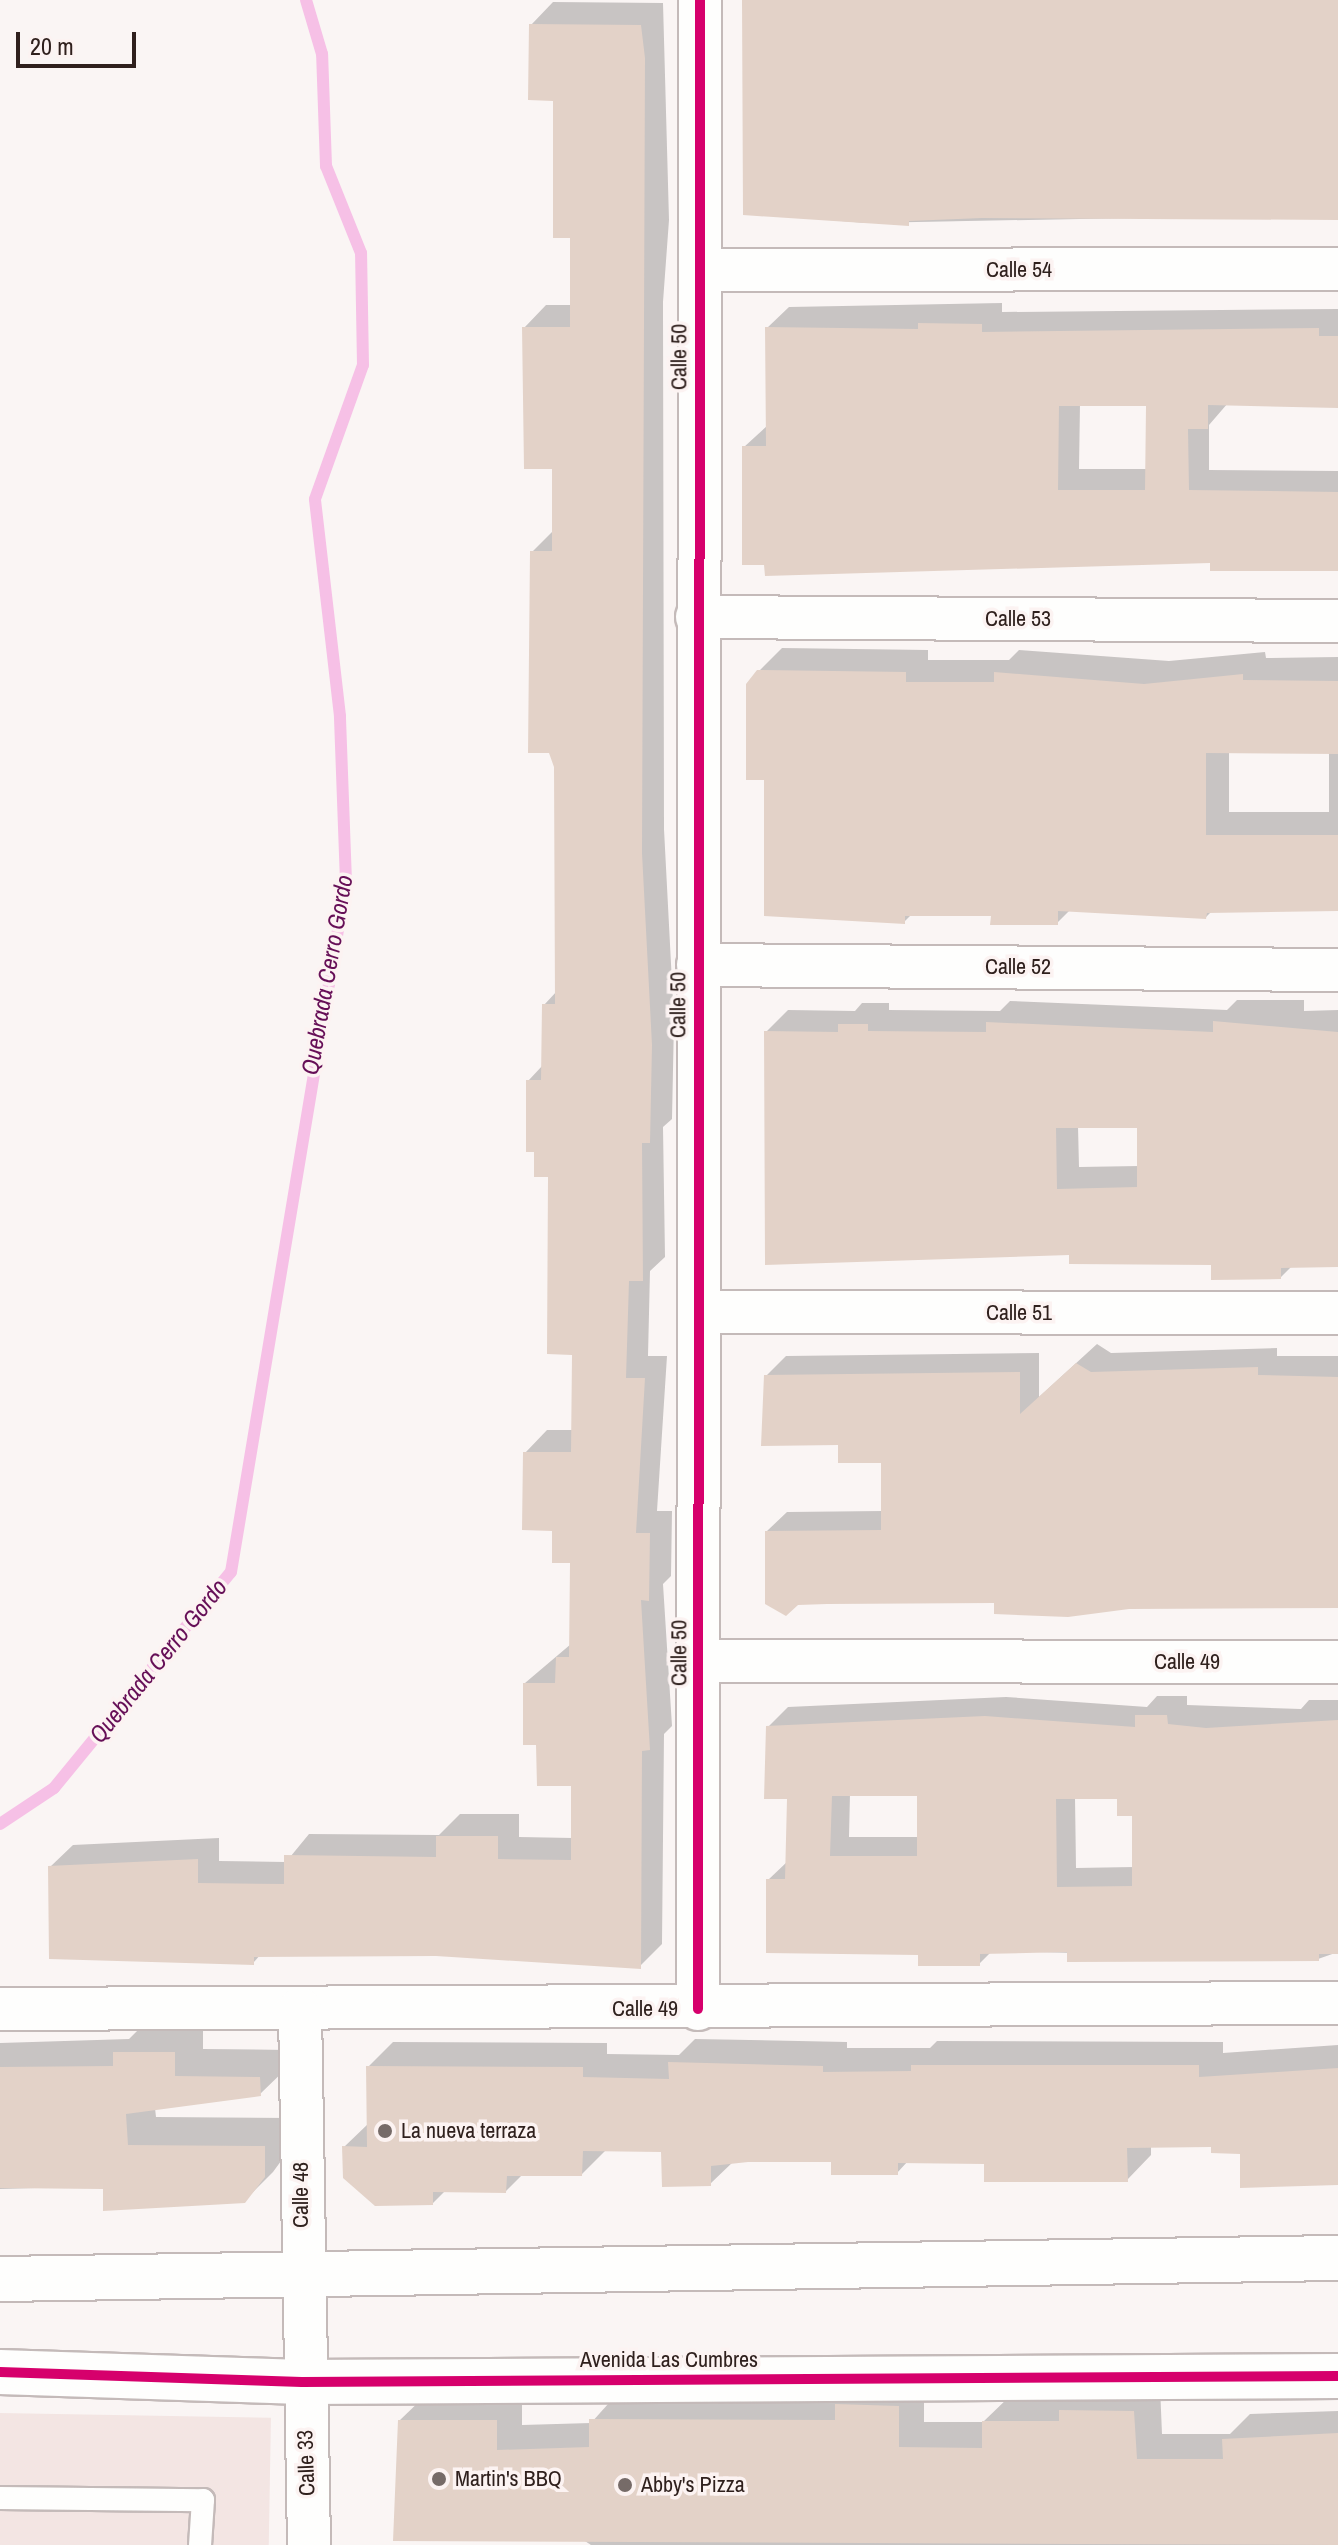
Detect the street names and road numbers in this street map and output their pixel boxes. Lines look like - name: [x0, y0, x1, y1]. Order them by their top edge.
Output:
- street label: Calle 54: [986, 257, 1052, 283]
- street label: Calle 50: [666, 324, 692, 390]
- street label: Calle 53: [985, 606, 1051, 632]
- street label: Calle 52: [985, 954, 1051, 980]
- street label: Calle 50: [665, 972, 691, 1038]
- street label: Calle 51: [986, 1300, 1052, 1326]
- street label: Calle 50: [666, 1620, 692, 1686]
- street label: Calle 49: [1154, 1649, 1220, 1675]
- street label: Calle 49: [612, 1996, 678, 2022]
- street label: Calle 48: [288, 2162, 314, 2228]
- street label: Avenida Las Cumbres: [580, 2347, 758, 2373]
- street label: Calle 33: [292, 2429, 320, 2497]

